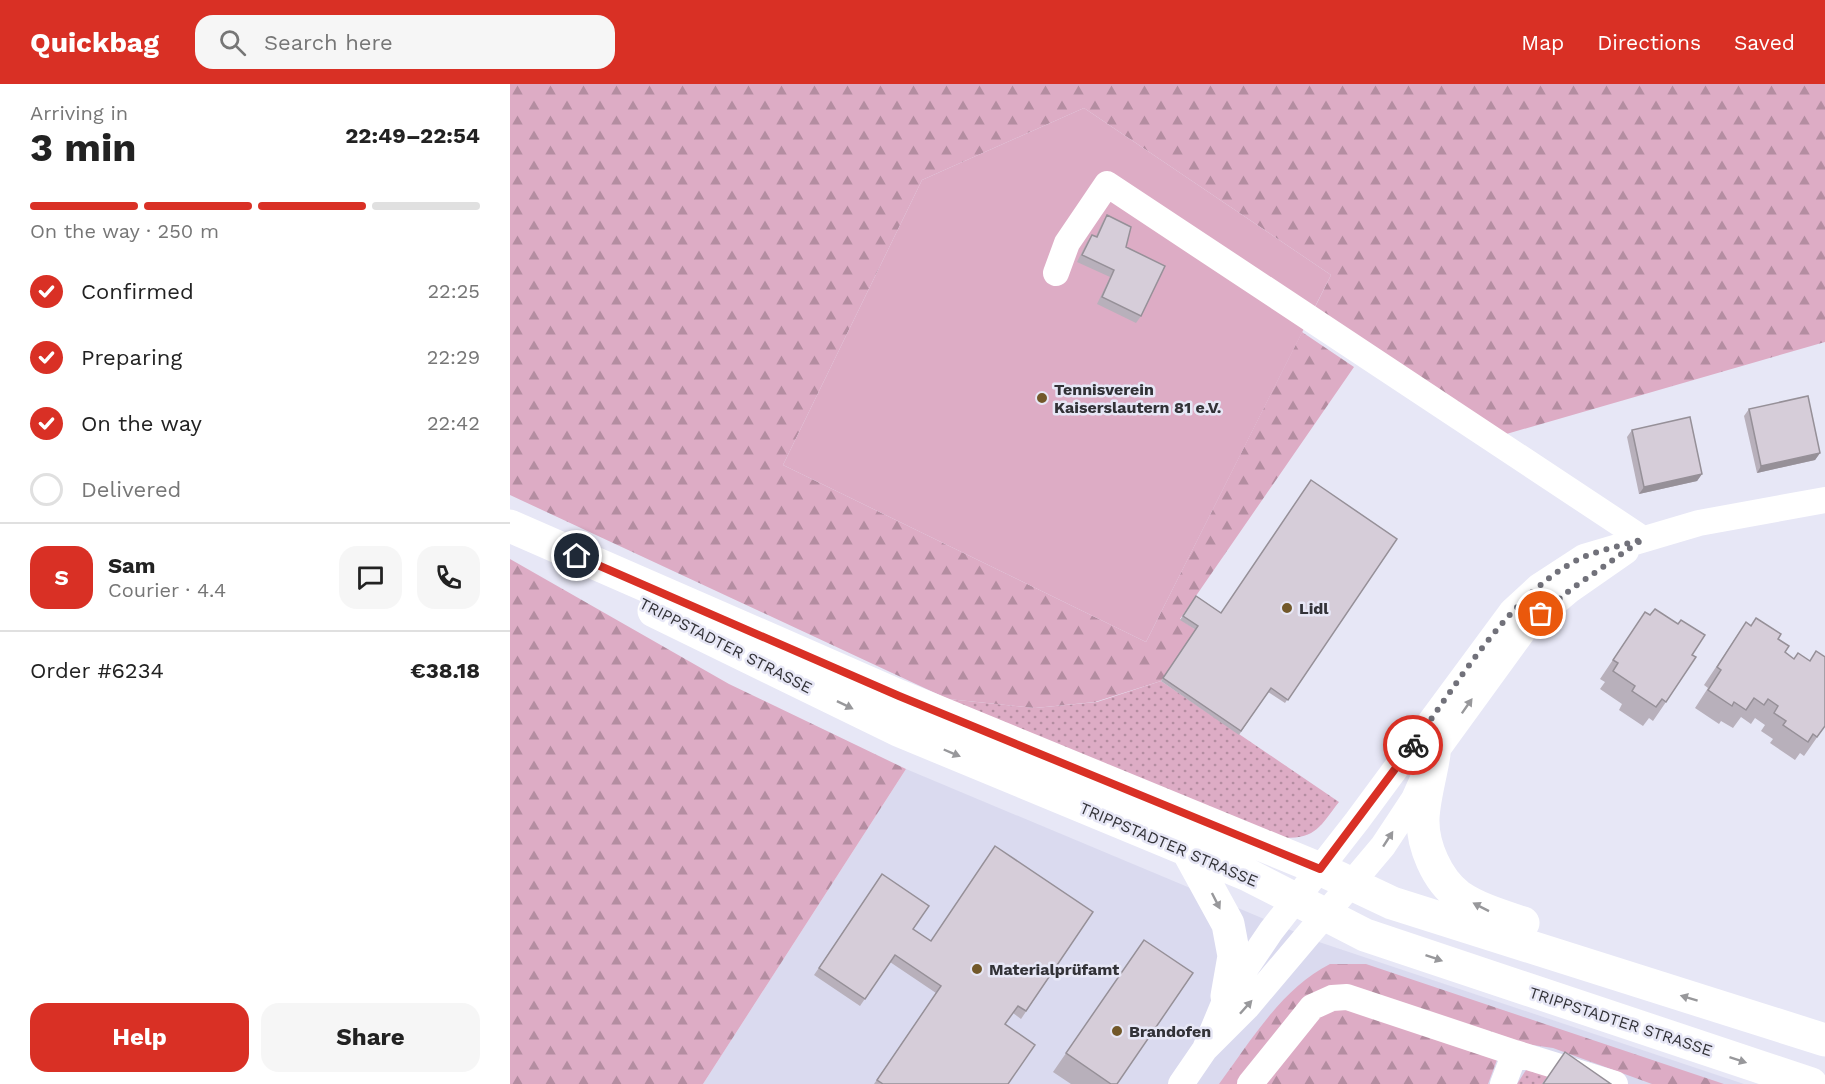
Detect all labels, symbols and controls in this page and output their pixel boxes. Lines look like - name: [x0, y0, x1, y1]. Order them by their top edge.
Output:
- search box: [195, 15, 615, 69]
- text: Quickbag: [30, 26, 159, 59]
- icon: search: [216, 26, 249, 59]
- text: Search here: [264, 30, 393, 55]
- text: Map: [1521, 30, 1564, 55]
- text: Directions: [1597, 30, 1701, 55]
- text: Saved: [1734, 30, 1795, 55]
- text: Arriving in: [30, 101, 128, 125]
- text: 22:49–22:54: [345, 123, 480, 148]
- text: 3 min: [30, 125, 137, 170]
- text: On the way · 250 m: [30, 219, 219, 243]
- icon: check: [30, 275, 63, 308]
- text: Confirmed: [81, 279, 194, 304]
- text: 22:25: [427, 279, 480, 303]
- icon: check: [30, 341, 63, 374]
- text: Preparing: [81, 345, 182, 370]
- text: 22:29: [427, 345, 480, 369]
- place label: Tennisverein Kaiserslautern 81 e.V.: [1054, 380, 1221, 417]
- marker: Tennisverein Kaiserslautern 81 e.V.: [1035, 391, 1049, 405]
- icon: check: [30, 407, 63, 440]
- text: On the way: [81, 411, 202, 436]
- text: 22:42: [427, 411, 480, 435]
- text: Delivered: [81, 477, 181, 502]
- pin: [551, 530, 602, 581]
- icon: home: [560, 539, 593, 572]
- button: chat: [339, 546, 402, 609]
- button: phone: [417, 546, 480, 609]
- text: Sam: [108, 553, 156, 578]
- text: S: [54, 565, 69, 590]
- text: Courier · 4.4: [108, 578, 226, 602]
- pin: [1515, 588, 1566, 639]
- street label: TRIPPSTADTER STRASSE: [636, 594, 815, 697]
- icon: bag: [1524, 597, 1557, 630]
- place label: Lidl: [1299, 599, 1329, 618]
- marker: Lidl: [1280, 601, 1294, 615]
- text: Order #6234: [30, 658, 164, 683]
- text: €38.18: [410, 658, 480, 683]
- one-way arrow: [1461, 698, 1472, 714]
- one-way arrow: [837, 700, 854, 709]
- courier: [1383, 715, 1443, 775]
- icon: bike: [1397, 729, 1430, 762]
- one-way arrow: [943, 748, 961, 758]
- street label: TRIPPSTADTER STRASSE: [1077, 798, 1261, 891]
- one-way arrow: [1382, 831, 1394, 847]
- one-way arrow: [1212, 893, 1221, 910]
- one-way arrow: [1473, 902, 1490, 912]
- one-way arrow: [1425, 954, 1443, 964]
- place label: Materialprüfamt: [989, 960, 1119, 979]
- marker: Materialprüfamt: [970, 962, 984, 976]
- street label: TRIPPSTADTER STRASSE: [1527, 983, 1715, 1060]
- one-way arrow: [1680, 993, 1698, 1002]
- one-way arrow: [1239, 1000, 1252, 1015]
- button: Help: [30, 1003, 249, 1072]
- button: Share: [261, 1003, 480, 1072]
- place label: Brandofen: [1129, 1022, 1211, 1041]
- marker: Brandofen: [1110, 1024, 1124, 1038]
- one-way arrow: [1729, 1055, 1747, 1065]

